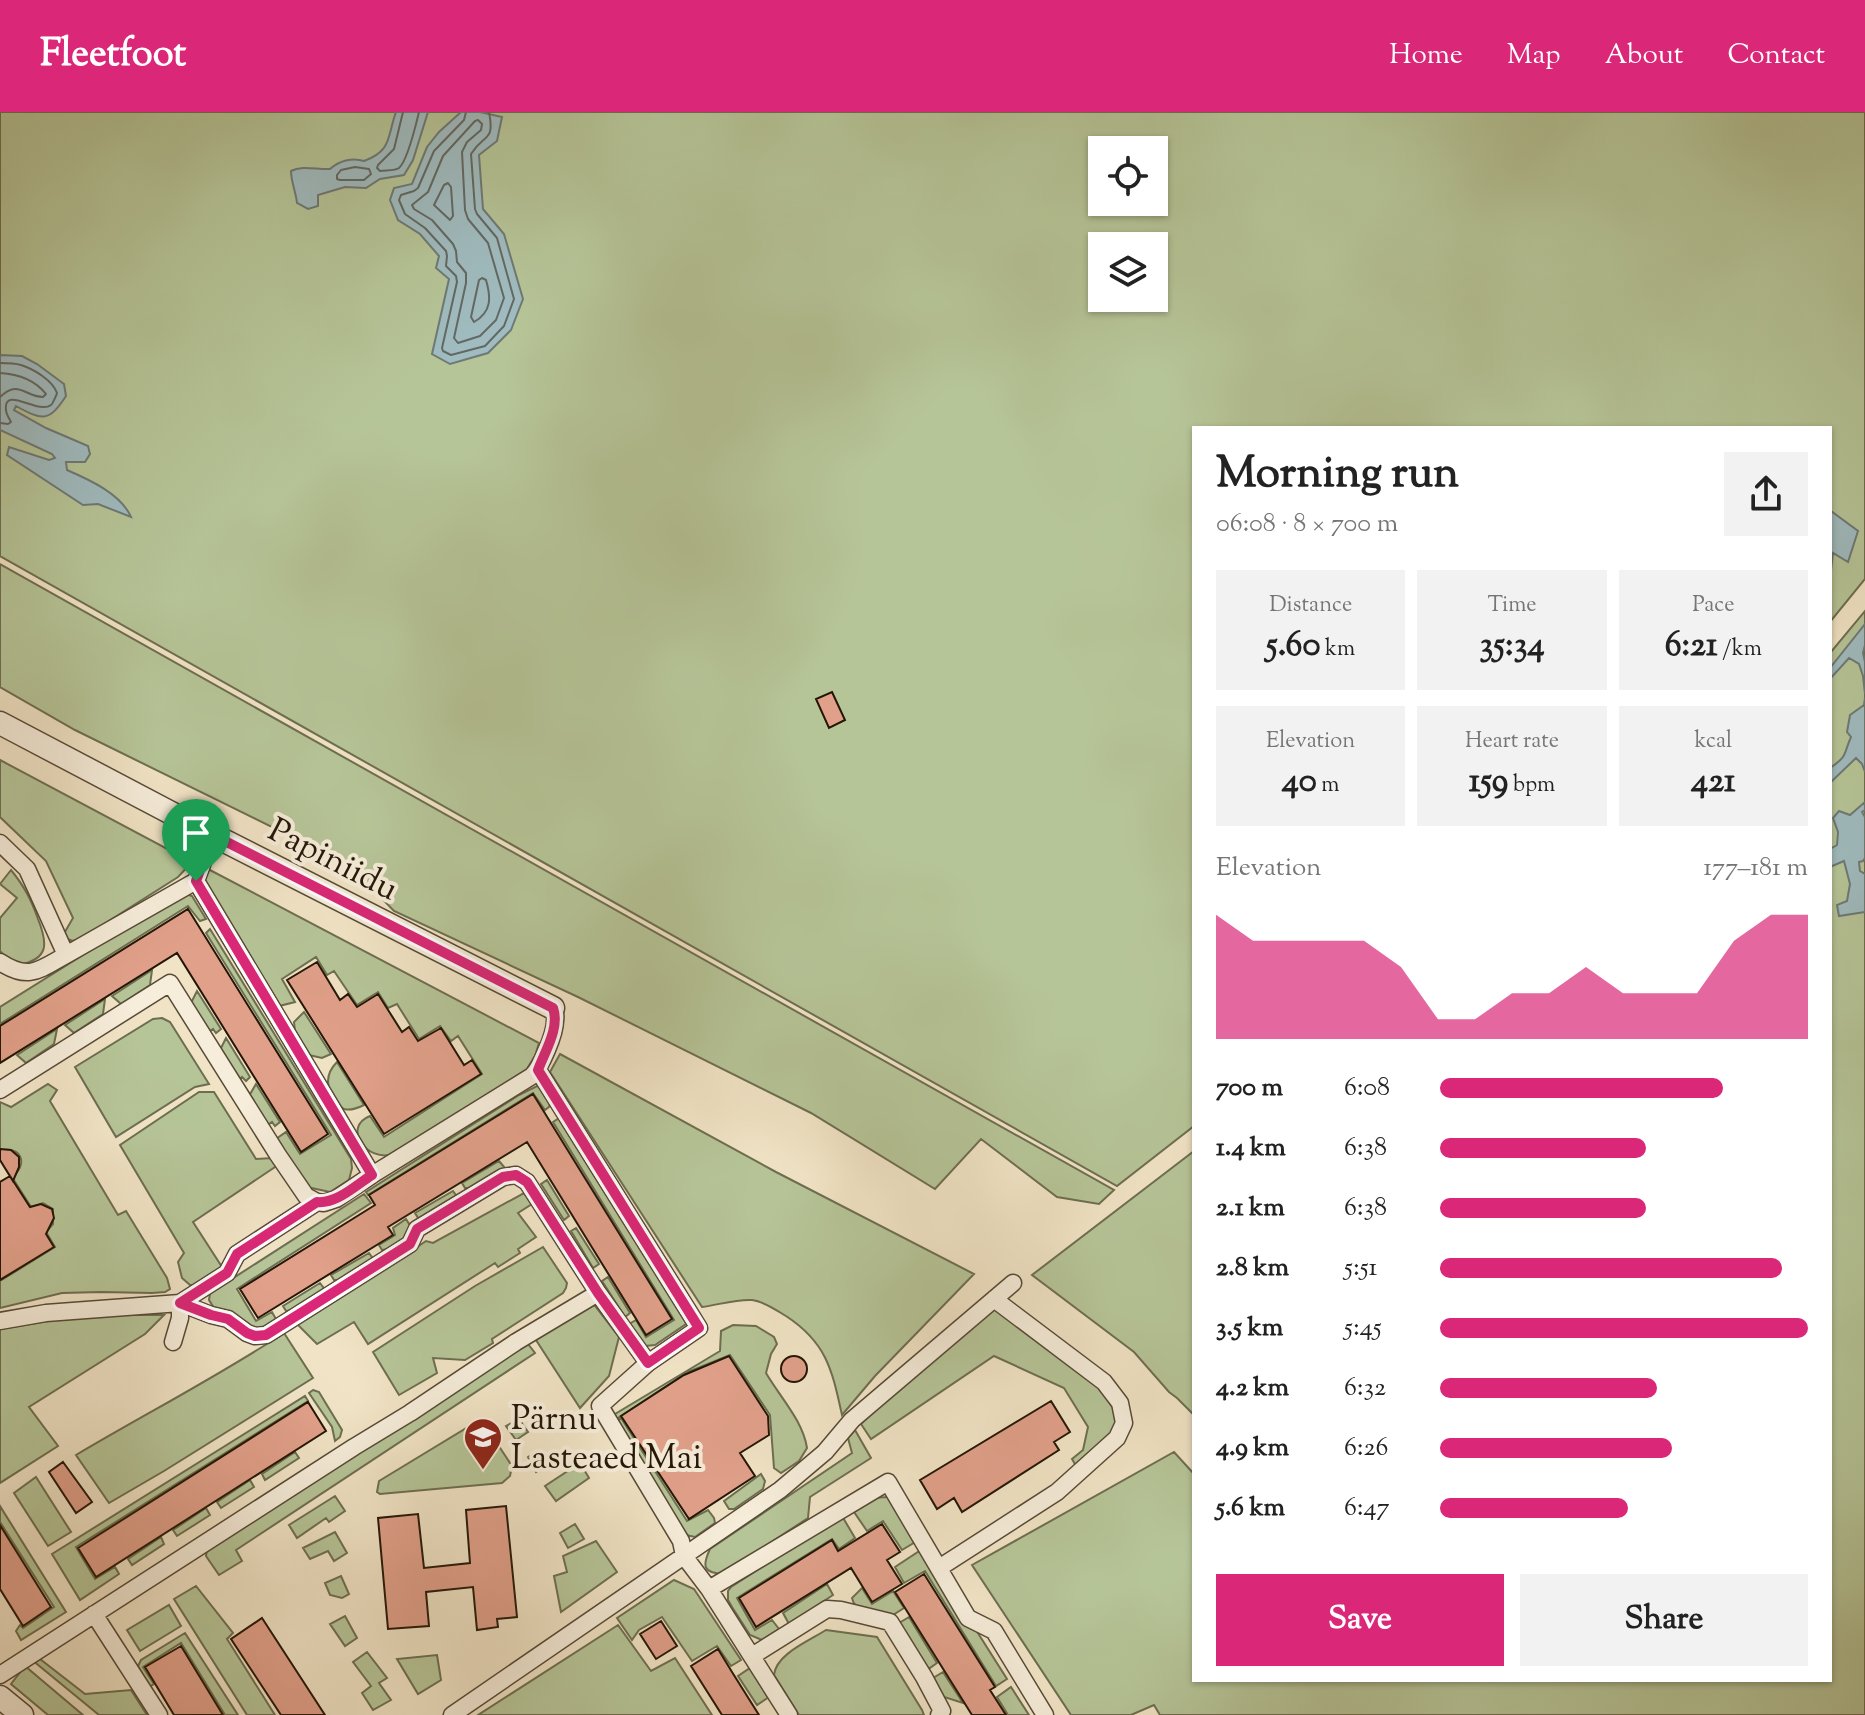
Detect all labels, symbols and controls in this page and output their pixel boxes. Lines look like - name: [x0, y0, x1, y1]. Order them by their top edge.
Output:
- text: Fleetfoot: [40, 29, 186, 83]
- text: Home: [1389, 36, 1463, 76]
- text: Map: [1507, 36, 1561, 76]
- text: About: [1605, 36, 1683, 76]
- text: Contact: [1727, 36, 1825, 76]
- map controls: [1088, 136, 1168, 312]
- button: locate: [1088, 136, 1168, 216]
- button: layers: [1088, 232, 1168, 312]
- text: Morning run: [1216, 444, 1459, 507]
- button: share: [1724, 452, 1808, 536]
- text: 06:08 · 8 × 700 m: [1216, 506, 1398, 543]
- text: Distance: [1269, 590, 1352, 622]
- text: Time: [1488, 590, 1536, 622]
- text: Pace: [1692, 590, 1734, 622]
- text: 5.60: [1266, 622, 1320, 671]
- text: 35:34: [1479, 622, 1545, 671]
- text: 6:21: [1665, 622, 1718, 671]
- text: km: [1320, 634, 1355, 666]
- text: /km: [1718, 634, 1762, 666]
- text: Elevation: [1266, 726, 1355, 758]
- text: Heart rate: [1465, 726, 1559, 758]
- text: kcal: [1694, 726, 1732, 758]
- text: 40: [1282, 758, 1317, 807]
- text: 159: [1469, 758, 1508, 807]
- text: 421: [1691, 758, 1736, 807]
- text: m: [1317, 770, 1340, 802]
- text: bpm: [1508, 770, 1555, 802]
- pin: [162, 799, 230, 881]
- street label: Papiniidu: [259, 807, 406, 915]
- icon: arrive: [174, 811, 218, 855]
- text: Elevation: [1216, 850, 1321, 887]
- text: 177–181 m: [1703, 850, 1808, 887]
- text: 700 m: [1216, 1070, 1283, 1107]
- text: 6:08: [1344, 1070, 1390, 1107]
- text: 1.4 km: [1216, 1130, 1286, 1167]
- text: 6:38: [1344, 1130, 1387, 1167]
- text: 2.1 km: [1216, 1190, 1285, 1227]
- text: 6:38: [1344, 1190, 1387, 1227]
- text: 2.8 km: [1216, 1250, 1289, 1287]
- text: 5:51: [1344, 1250, 1377, 1287]
- text: 3.5 km: [1216, 1310, 1283, 1347]
- text: 5:45: [1344, 1310, 1382, 1347]
- text: 4.2 km: [1216, 1370, 1289, 1407]
- text: 6:32: [1344, 1370, 1386, 1407]
- place label: Pärnu Lasteaed Mai: [511, 1396, 702, 1484]
- school or university icon: Pärnu Lasteaed Mai: [462, 1416, 504, 1471]
- text: 4.9 km: [1216, 1430, 1289, 1467]
- text: 6:26: [1344, 1430, 1389, 1467]
- text: 5.6 km: [1216, 1490, 1285, 1527]
- text: 6:47: [1344, 1490, 1390, 1527]
- button: Save: [1216, 1574, 1504, 1666]
- button: Share: [1520, 1574, 1808, 1666]

